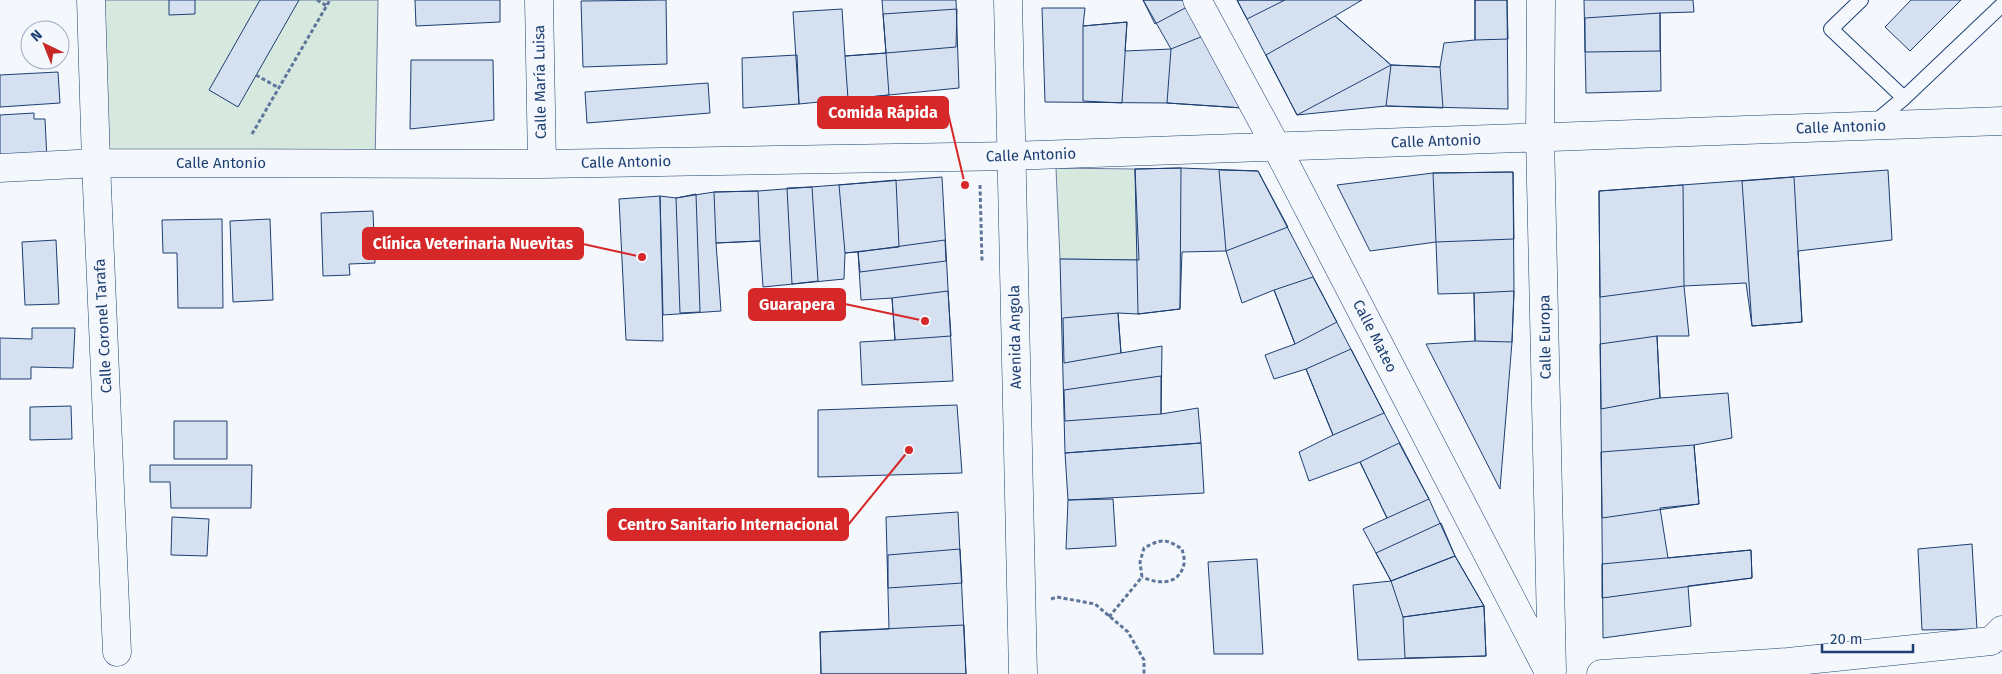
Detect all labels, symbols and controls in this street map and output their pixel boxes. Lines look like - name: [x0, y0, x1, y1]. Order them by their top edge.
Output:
- north arrow: [20, 20, 70, 70]
- street label: Calle María Luisa: [530, 25, 550, 139]
- text: N: [27, 26, 46, 45]
- callout: Comida Rápida: [818, 97, 948, 128]
- text: Comida Rápida: [828, 103, 938, 122]
- street label: Calle Antonio: [1796, 116, 1886, 138]
- street label: Calle Antonio: [1391, 130, 1481, 152]
- street label: Calle Antonio: [986, 144, 1076, 166]
- street label: Calle Antonio: [581, 152, 671, 172]
- street label: Calle Antonio: [176, 154, 266, 172]
- callout: Clínica Veterinaria Nuevitas: [363, 228, 583, 259]
- text: Clínica Veterinaria Nuevitas: [373, 234, 573, 253]
- street label: Calle Coronel Tarafa: [90, 258, 116, 394]
- street label: Avenida Angola: [1005, 285, 1025, 389]
- callout: Guarapera: [749, 289, 845, 320]
- text: Guarapera: [759, 295, 835, 314]
- street label: Calle Europa: [1535, 295, 1555, 379]
- street label: Calle Mateo: [1349, 297, 1401, 375]
- callout: Centro Sanitario Internacional: [608, 509, 848, 540]
- text: Centro Sanitario Internacional: [618, 515, 838, 534]
- scale bar: [1822, 622, 1913, 654]
- text: 20 m: [1830, 630, 1863, 648]

